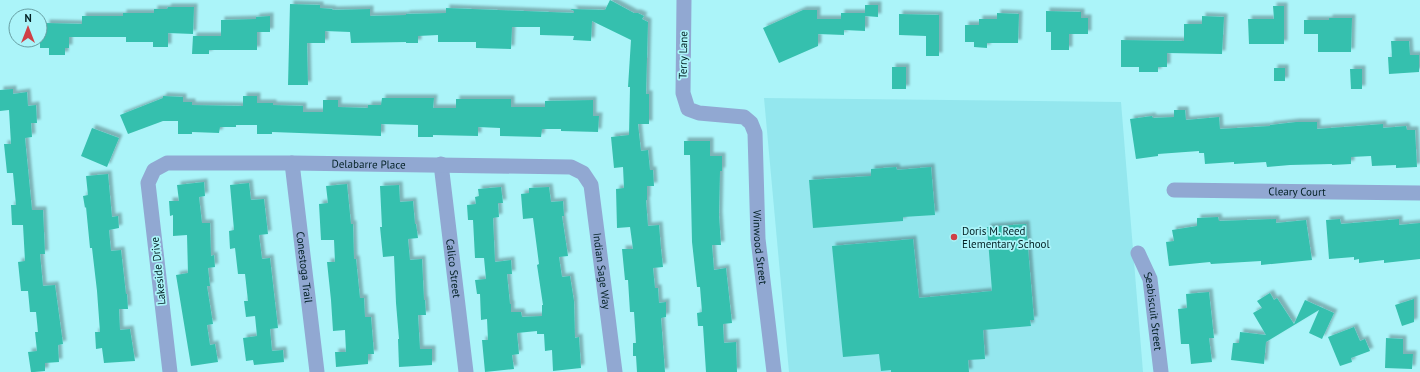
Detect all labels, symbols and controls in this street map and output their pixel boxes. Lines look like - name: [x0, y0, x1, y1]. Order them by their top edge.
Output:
- north arrow: [8, 8, 48, 48]
- text: N: [24, 11, 32, 25]
- street label: Terry Lane: [676, 30, 690, 79]
- street label: Delabarre Place: [331, 157, 406, 172]
- street label: Cleary Court: [1268, 184, 1326, 199]
- street label: Winwood Street: [750, 210, 770, 286]
- place label: Doris M. Reed Elementary School: [962, 224, 1050, 251]
- street label: Conestoga Trail: [293, 231, 316, 305]
- street label: Indian Sage Way: [590, 232, 614, 311]
- marker: Doris M. Reed Elementary School: [949, 232, 959, 242]
- street label: Lakeside Drive: [147, 236, 169, 306]
- street label: Calico Street: [443, 238, 464, 299]
- street label: Seabiscuit Street: [1141, 270, 1165, 352]

